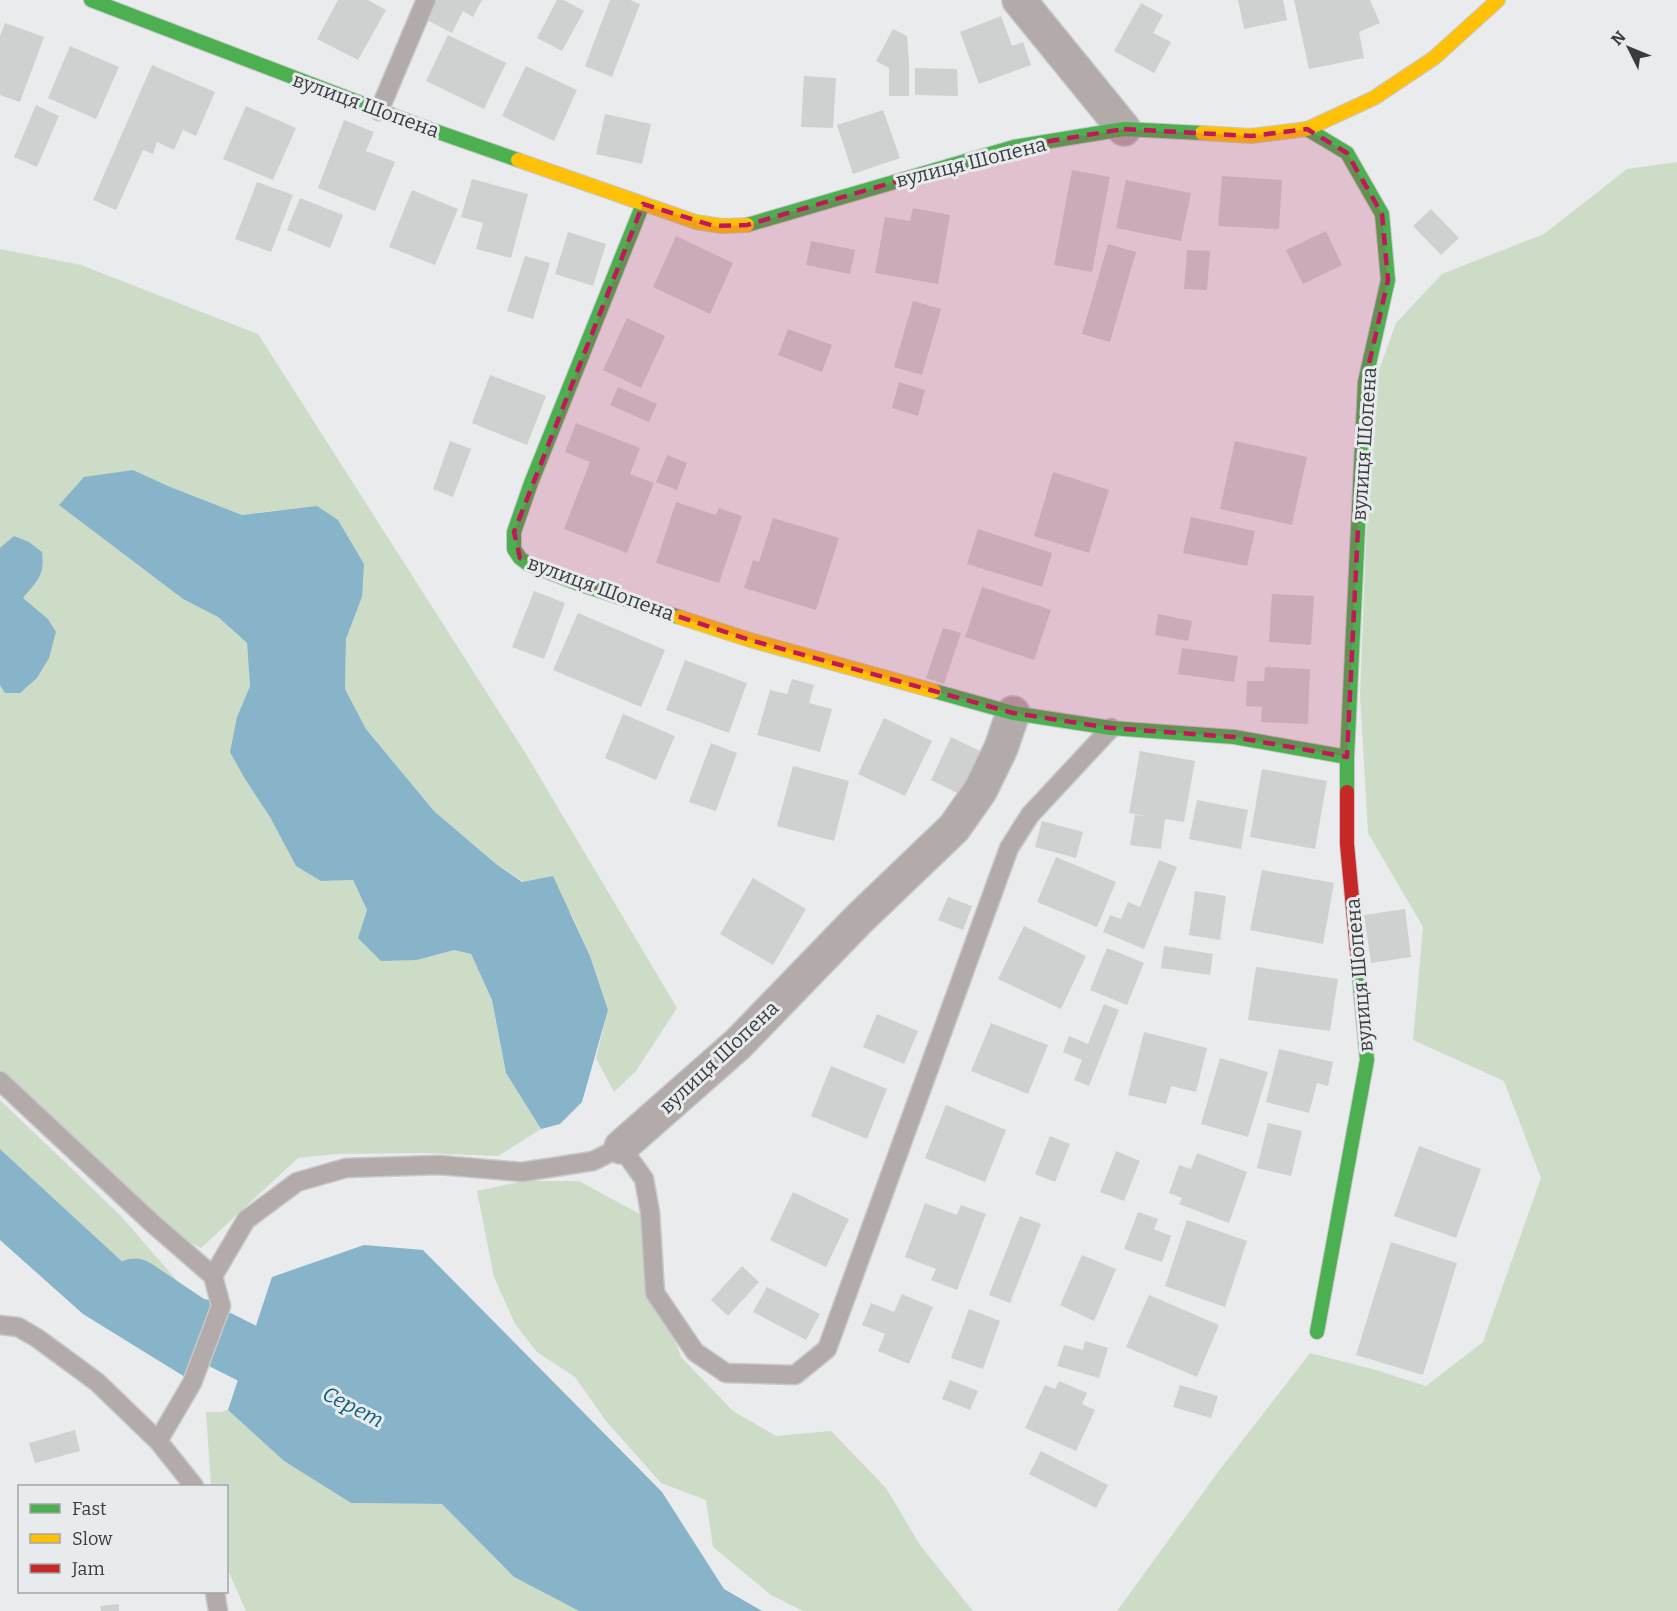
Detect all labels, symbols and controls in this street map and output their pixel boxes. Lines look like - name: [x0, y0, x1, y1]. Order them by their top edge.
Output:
- north arrow: [1599, 18, 1659, 78]
- text: N: [1607, 27, 1630, 49]
- street label: вулиця Шопена: [289, 67, 443, 143]
- street label: вулиця Шопена: [893, 132, 1049, 192]
- street label: вулиця Шопена: [1347, 366, 1381, 522]
- street label: вулиця Шопена: [524, 550, 678, 626]
- street label: вулиця Шопена: [1340, 897, 1378, 1053]
- street label: вулиця Шопена: [654, 996, 784, 1118]
- water label: Серет: [318, 1381, 388, 1433]
- legend: [18, 1485, 228, 1593]
- text: Fast: [72, 1498, 107, 1520]
- text: Slow: [72, 1528, 113, 1550]
- text: Jam: [71, 1558, 105, 1580]

